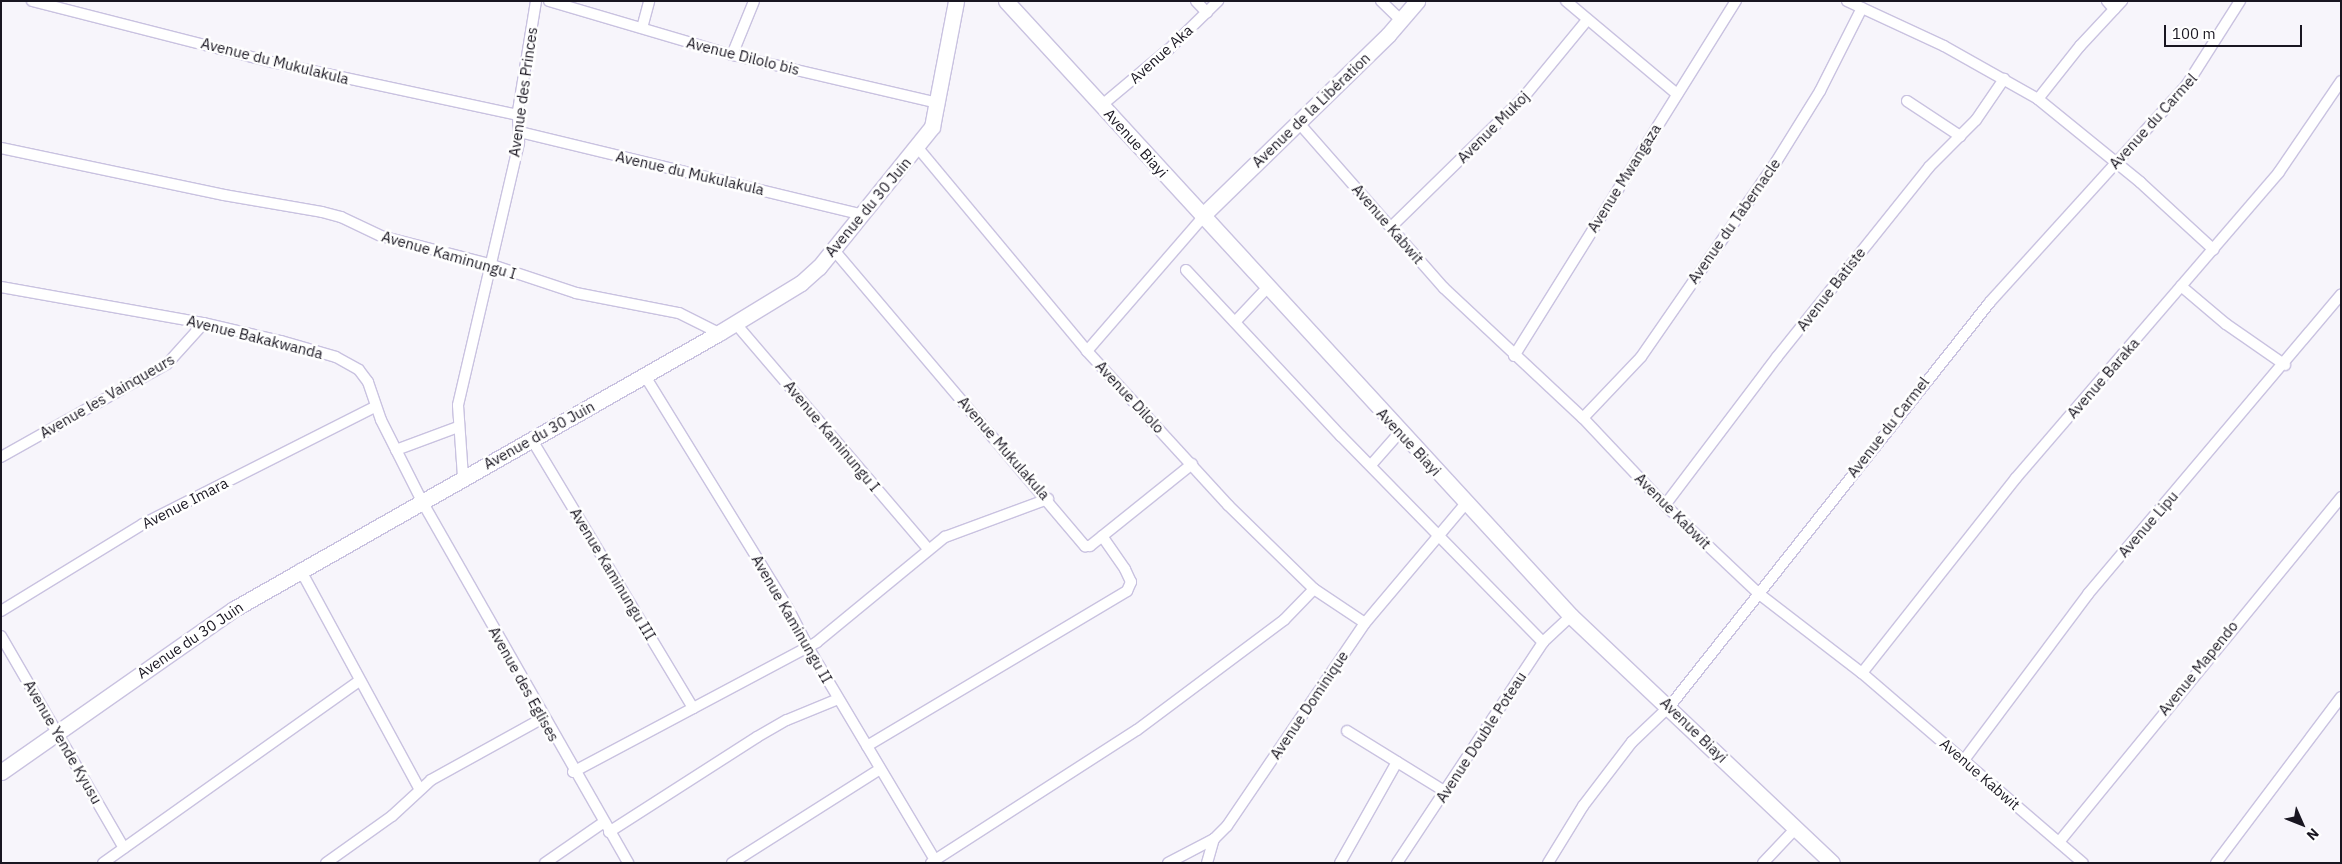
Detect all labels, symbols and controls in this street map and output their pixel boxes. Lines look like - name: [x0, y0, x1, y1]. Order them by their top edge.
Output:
- scale bar: [2167, 15, 2304, 47]
- street label: Avenue Aka: [1126, 21, 1196, 87]
- text: 100 m: [2172, 24, 2216, 43]
- street label: Avenue des Princes: [505, 26, 541, 158]
- street label: Avenue Dilolo bis: [685, 33, 801, 79]
- street label: Avenue du Mukulakula: [199, 34, 351, 88]
- street label: Avenue de la Libération: [1248, 49, 1374, 171]
- street label: Avenue du Carmel: [2105, 69, 2201, 173]
- street label: Avenue Mukoj: [1453, 87, 1533, 167]
- street label: Avenue Biayi: [1100, 105, 1172, 181]
- street label: Avenue Mwangaza: [1583, 120, 1665, 236]
- street label: Avenue du Mukulakula: [614, 147, 766, 199]
- street label: Avenue du 30 Juin: [821, 154, 915, 260]
- street label: Avenue du Tabernacle: [1684, 155, 1784, 287]
- street label: Avenue Kabwit: [1348, 180, 1428, 268]
- street label: Avenue Kaminungu I: [380, 227, 518, 283]
- street label: Avenue Batiste: [1793, 244, 1869, 334]
- street label: Avenue Bakakwanda: [185, 311, 325, 363]
- street label: Avenue Baraka: [2063, 334, 2143, 422]
- street label: Avenue les Vainqueurs: [36, 350, 178, 442]
- street label: Avenue Dilolo: [1092, 357, 1168, 437]
- street label: Avenue du Carmel: [1843, 373, 1933, 481]
- street label: Avenue Kaminungu I: [780, 377, 884, 495]
- street label: Avenue Mukulakula: [954, 393, 1054, 503]
- street label: Avenue du 30 Juin: [480, 397, 598, 473]
- street label: Avenue Biayi: [1373, 404, 1445, 480]
- street label: Avenue Kabwit: [1631, 469, 1715, 553]
- street label: Avenue Imara: [139, 474, 231, 532]
- street label: Avenue Lipu: [2114, 487, 2182, 561]
- street label: Avenue Kaminungu III: [566, 505, 660, 643]
- street label: Avenue Kaminungu II: [748, 552, 836, 686]
- street label: Avenue du 30 Juin: [133, 598, 247, 682]
- street label: Avenue Mapendo: [2154, 617, 2242, 719]
- street label: Avenue des Eglises: [485, 623, 563, 745]
- street label: Avenue Dominique: [1266, 647, 1352, 763]
- street label: Avenue Double Poteau: [1432, 668, 1530, 806]
- street label: Avenue Yende Kyusu: [20, 677, 106, 807]
- street label: Avenue Biayi: [1657, 694, 1731, 766]
- street label: Avenue Kabwit: [1936, 734, 2024, 814]
- north arrow: [2277, 799, 2327, 849]
- text: N: [2303, 825, 2323, 844]

